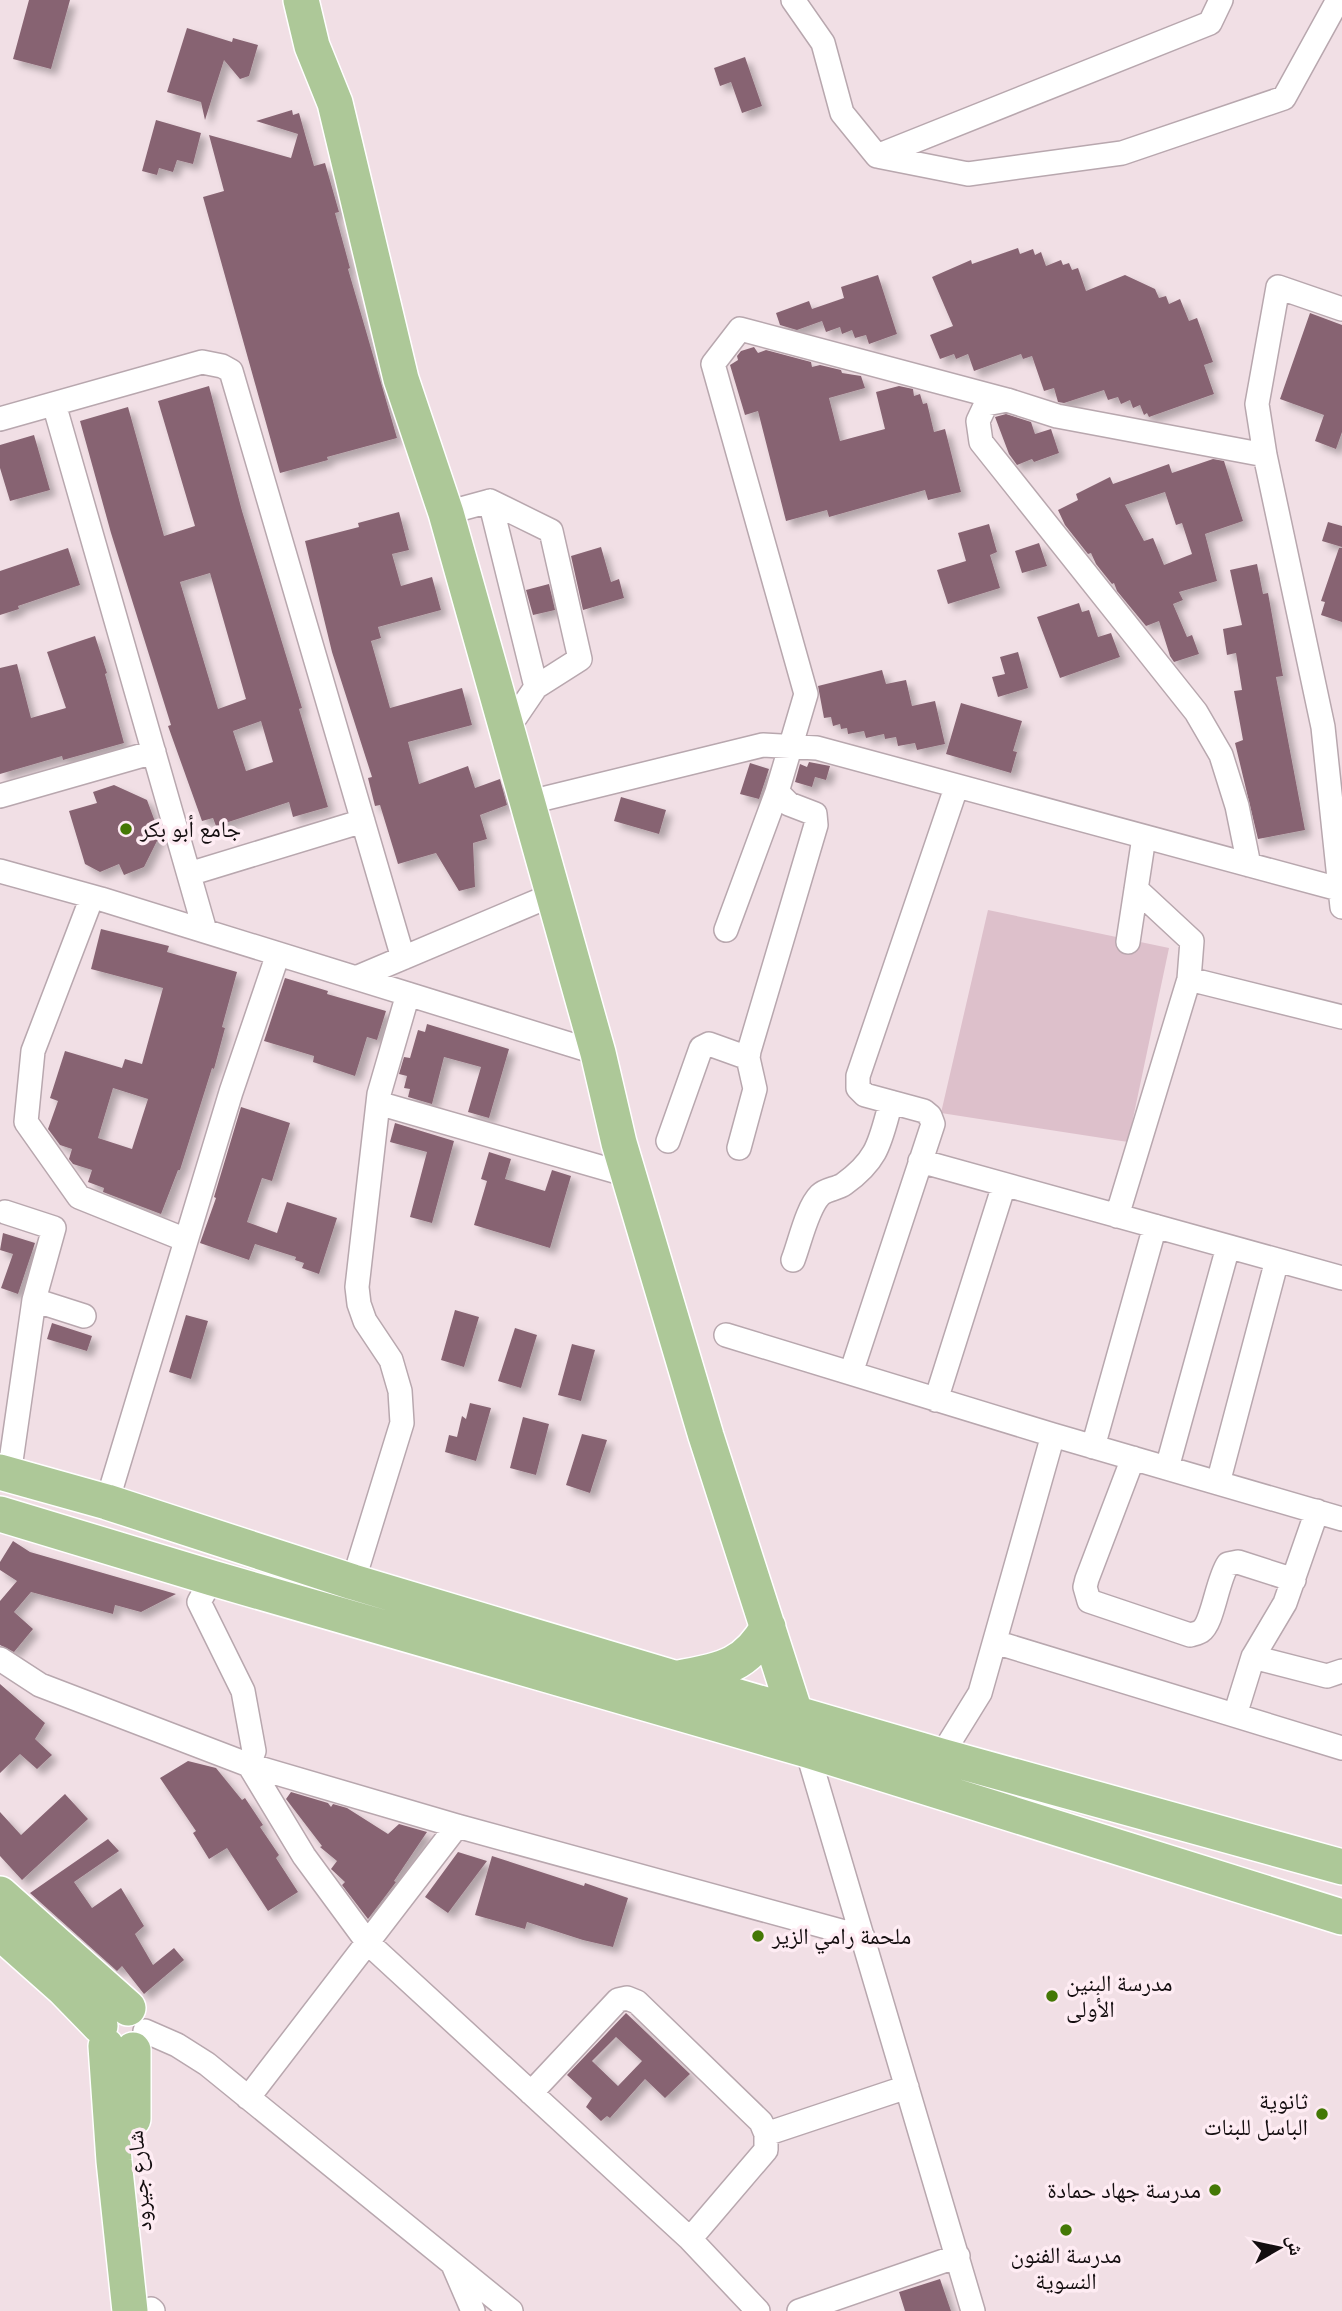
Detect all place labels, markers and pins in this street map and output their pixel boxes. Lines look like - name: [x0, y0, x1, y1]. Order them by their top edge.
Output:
- place label: جامع أبو بكر: [139, 815, 241, 844]
- marker: جامع أبو بكر: [118, 821, 134, 837]
- place label: ملحمة رامي الزير: [771, 1922, 911, 1955]
- marker: ملحمة رامي الزير: [750, 1928, 766, 1944]
- place label: مدرسة البنين الأولى: [1066, 1969, 1173, 2023]
- marker: مدرسة البنين الأولى: [1044, 1988, 1060, 2004]
- place label: ثانوية الباسل للبنات: [1204, 2087, 1308, 2141]
- marker: ثانوية الباسل للبنات: [1314, 2106, 1330, 2122]
- place label: مدرسة جهاد حمادة: [1047, 2176, 1201, 2204]
- marker: مدرسة جهاد حمادة: [1207, 2182, 1223, 2198]
- marker: مدرسة الفنون النسوية: [1058, 2222, 1074, 2238]
- place label: مدرسة الفنون النسوية: [1010, 2241, 1122, 2295]

